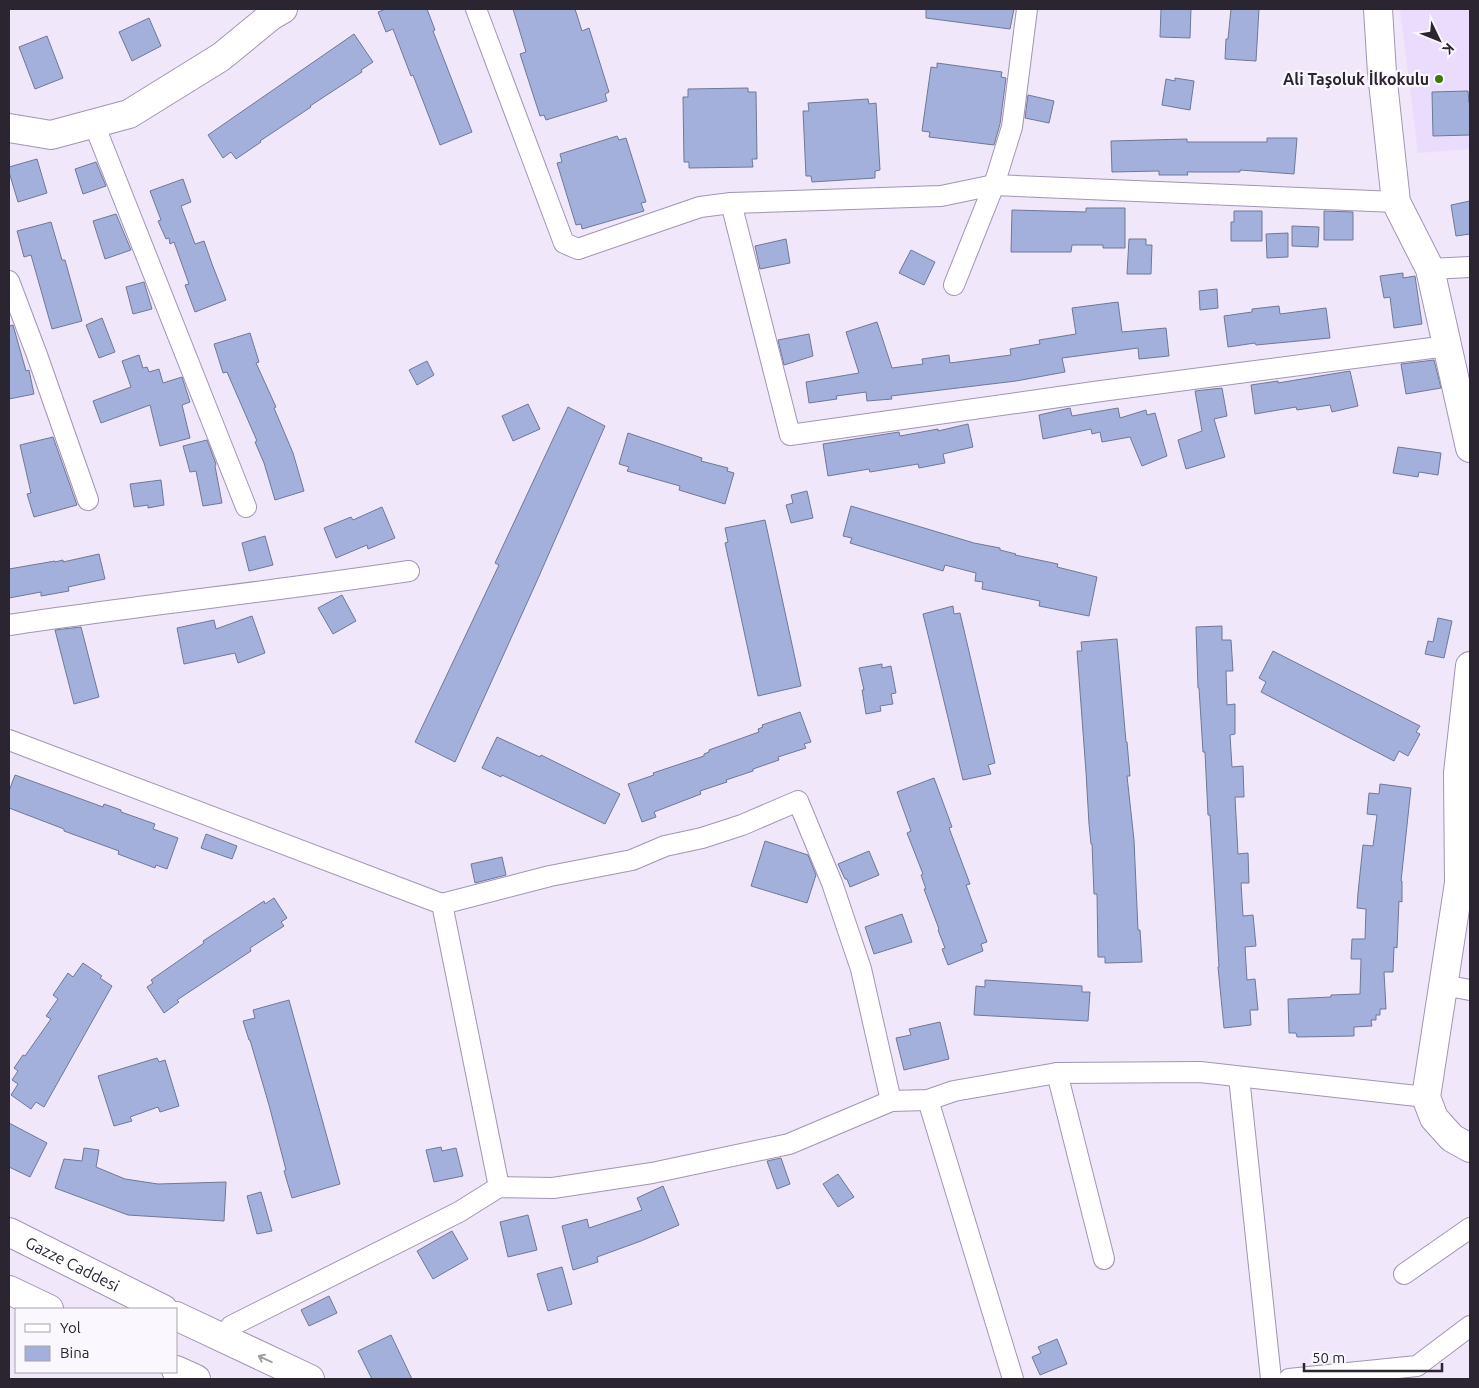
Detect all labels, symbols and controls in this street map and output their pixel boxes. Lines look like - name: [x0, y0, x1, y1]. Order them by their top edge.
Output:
- north arrow: [1414, 15, 1464, 65]
- text: K: [1439, 40, 1458, 58]
- place label: Ali Taşoluk İlkokulu: [1283, 70, 1429, 89]
- marker: Ali Taşoluk İlkokulu: [1433, 73, 1445, 85]
- street label: Gazze Caddesi: [23, 1233, 122, 1295]
- legend: [15, 1308, 178, 1373]
- text: Yol: [60, 1319, 81, 1336]
- scale bar: [1304, 1340, 1442, 1372]
- text: Bina: [60, 1344, 89, 1361]
- text: 50 m: [1312, 1349, 1345, 1366]
- one-way arrow: [258, 1353, 273, 1363]

